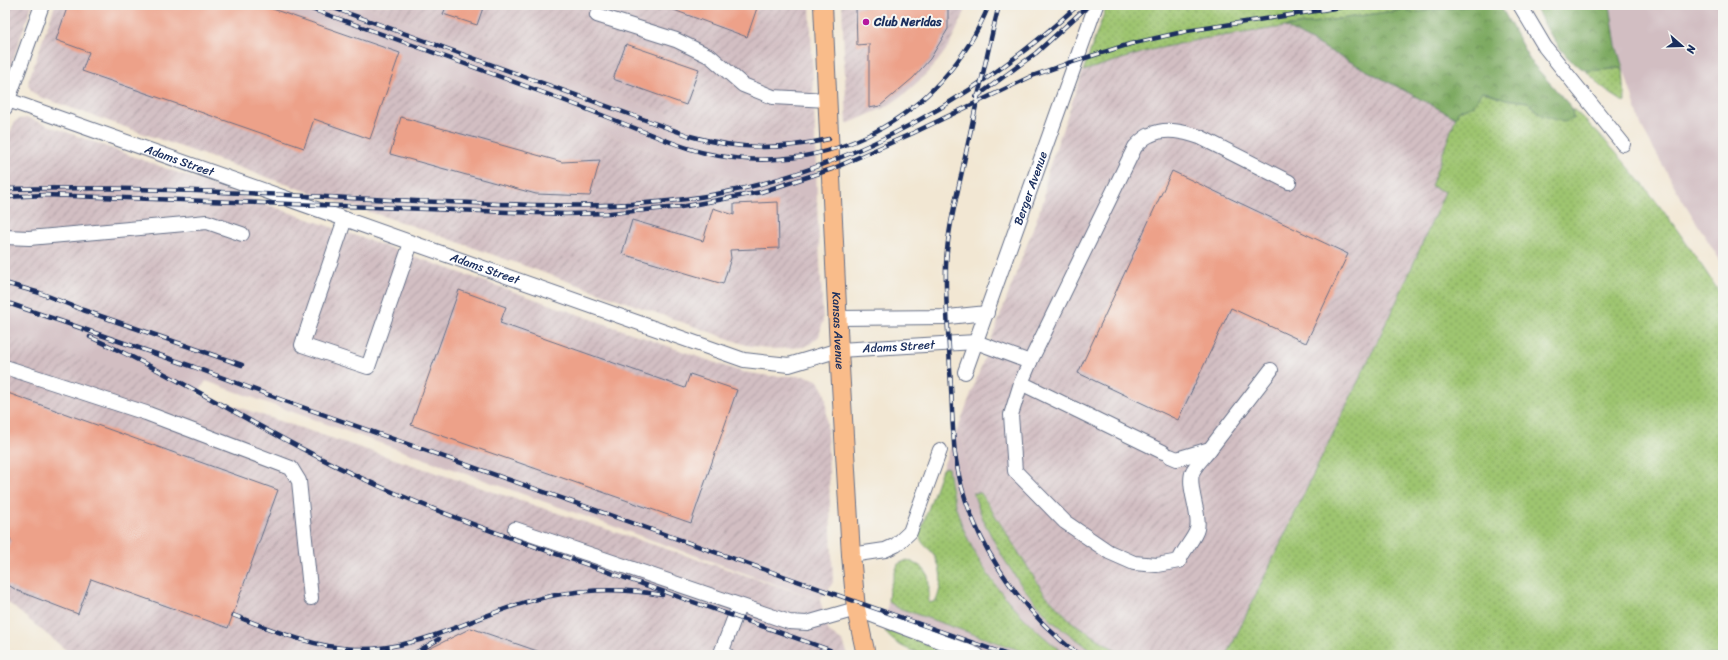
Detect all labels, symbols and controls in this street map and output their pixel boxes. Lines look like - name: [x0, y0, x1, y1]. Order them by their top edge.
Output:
- place label: Club Neridas: [873, 11, 942, 33]
- marker: Club Neridas: [861, 17, 871, 27]
- north arrow: [1662, 26, 1702, 66]
- text: N: [1681, 41, 1702, 56]
- street label: Adams Street: [141, 138, 218, 183]
- street label: Berger Avenue: [1007, 148, 1054, 228]
- street label: Adams Street: [446, 246, 524, 291]
- street label: Kansas Avenue: [825, 291, 851, 370]
- street label: Adams Street: [861, 333, 937, 360]

